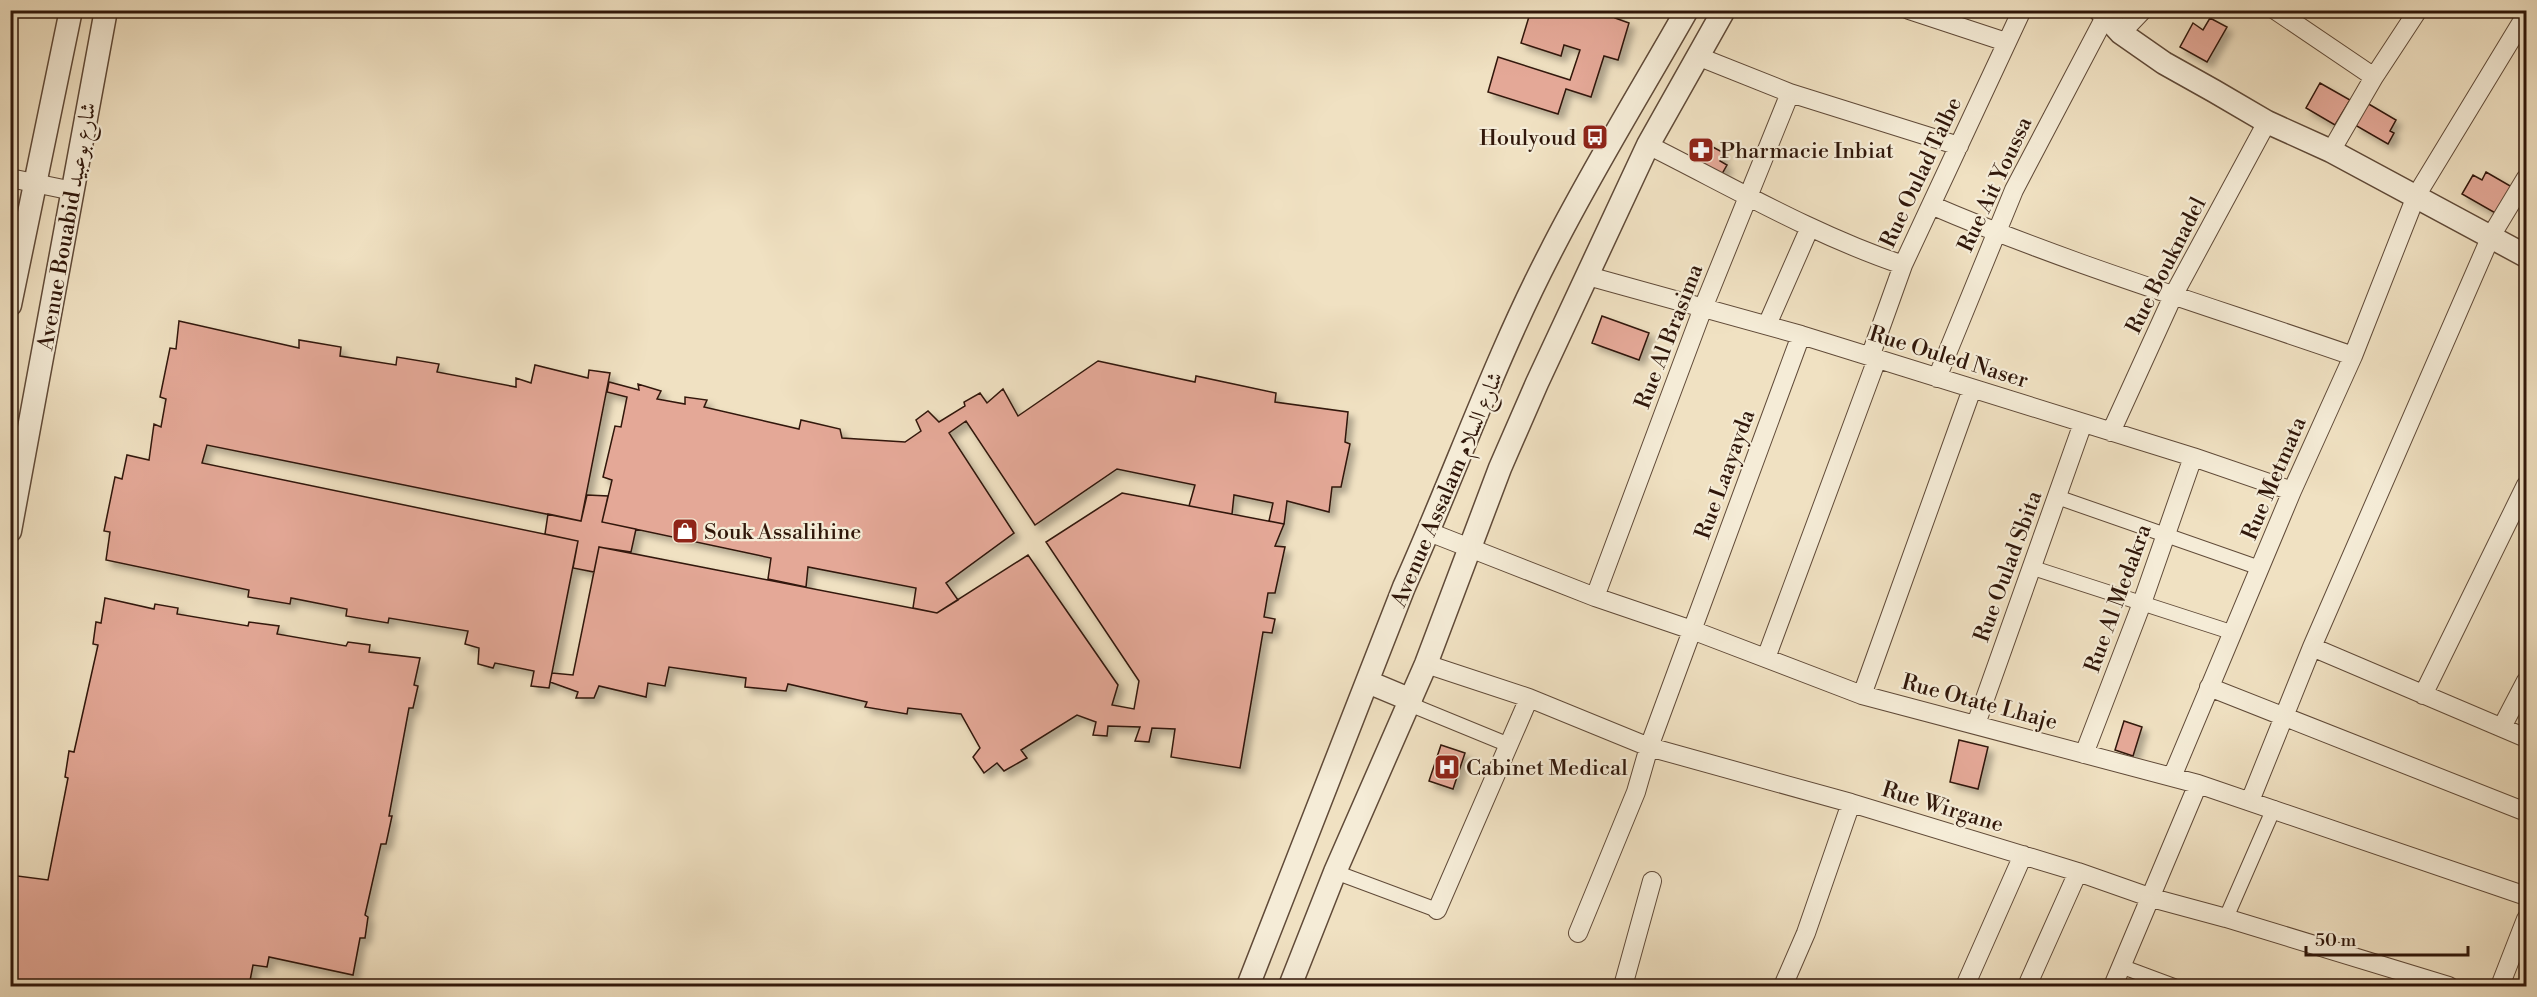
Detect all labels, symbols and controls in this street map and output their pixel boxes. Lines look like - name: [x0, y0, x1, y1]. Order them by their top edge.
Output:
- street label: Rue Oulad Talbe: [1875, 93, 1968, 252]
- street label: Avenue Bouabid شارع بوعبيد: [32, 100, 107, 354]
- street label: Rue Ait Youssa: [1952, 112, 2039, 256]
- bus stop icon: Houlyoud: [1580, 122, 1610, 152]
- place label: Houlyoud: [1479, 125, 1577, 152]
- pharmacy icon: Pharmacie Inbiat: [1686, 135, 1716, 165]
- place label: Pharmacie Inbiat: [1720, 138, 1894, 165]
- street label: Rue Bouknadel: [2120, 192, 2213, 338]
- street label: Rue Al Brasima: [1629, 260, 1710, 413]
- street label: Rue Ouled Naser: [1866, 320, 2031, 394]
- street label: Avenue Assalam شارع السلام: [1385, 368, 1514, 614]
- street label: Rue Laayayda: [1690, 405, 1762, 543]
- street label: Rue Metmata: [2236, 412, 2313, 544]
- street label: Rue Oulad Sbita: [1968, 486, 2049, 646]
- shop icon: Souk Assalihine: [670, 516, 700, 546]
- place label: Souk Assalihine: [704, 519, 861, 546]
- street label: Rue Al Medakra: [2079, 520, 2158, 676]
- street label: Rue Otate Lhaje: [1899, 669, 2060, 736]
- hospital icon: Cabinet Medical: [1432, 752, 1462, 782]
- place label: Cabinet Medical: [1466, 755, 1628, 782]
- street label: Rue Wirgane: [1878, 776, 2007, 839]
- scale bar: [2306, 919, 2468, 957]
- text: 50 m: [2315, 929, 2357, 952]

